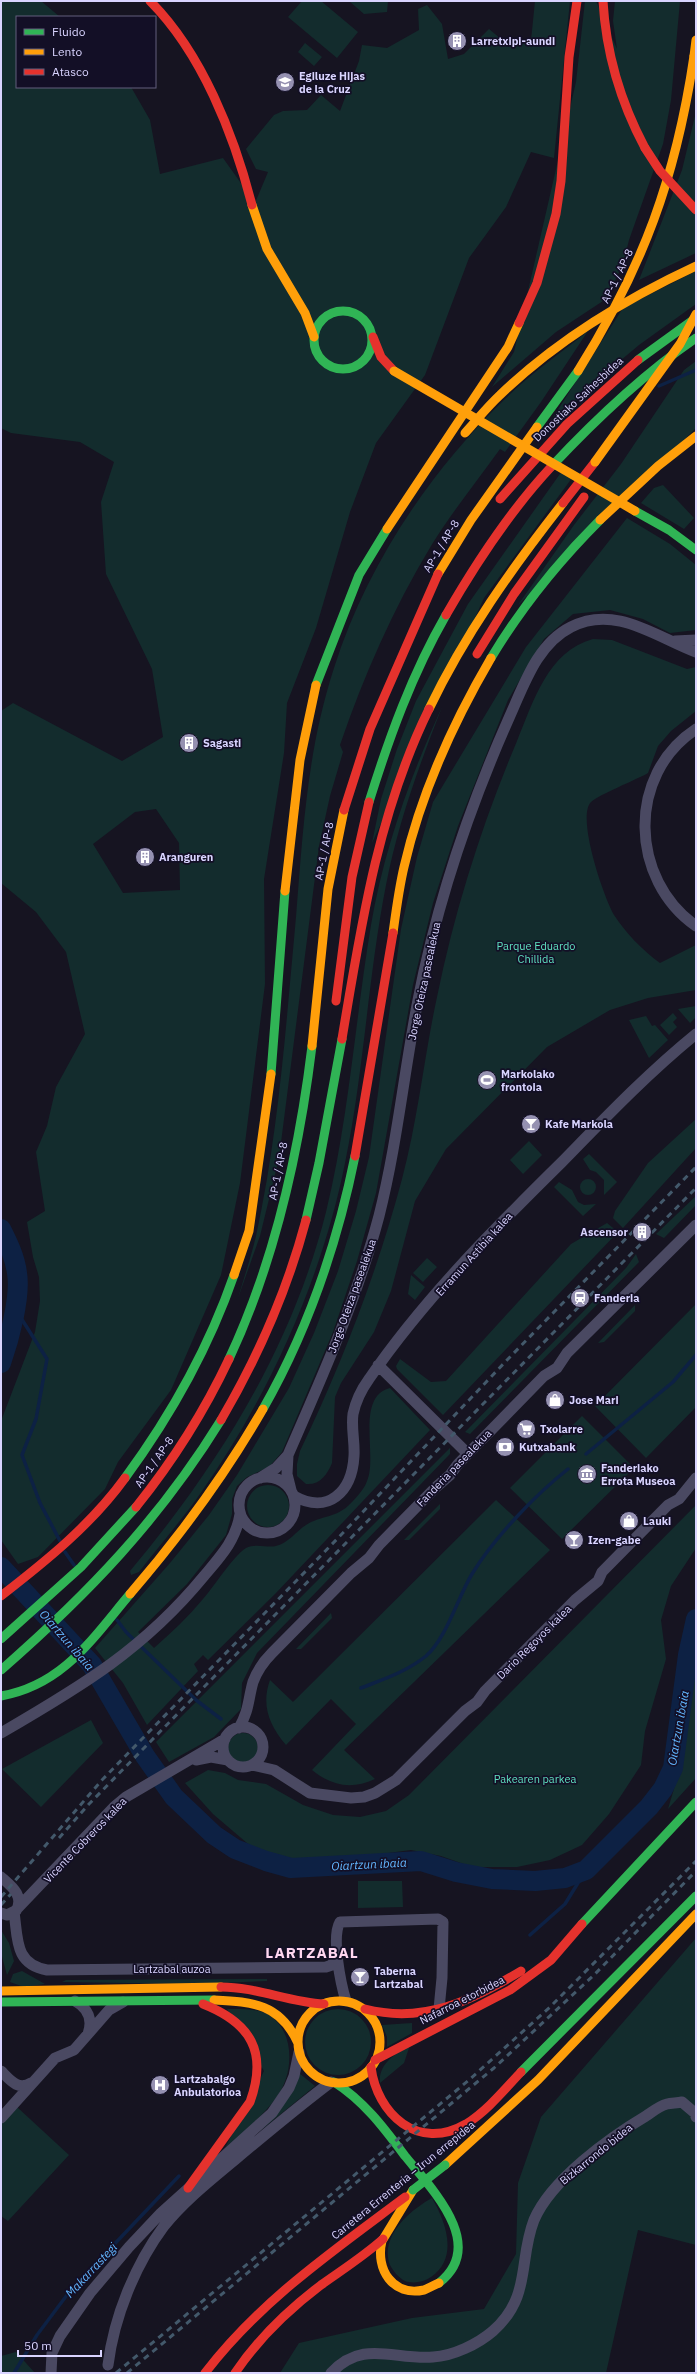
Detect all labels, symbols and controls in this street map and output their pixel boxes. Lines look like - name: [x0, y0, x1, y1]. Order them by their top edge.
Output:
- legend: [16, 16, 156, 88]
- text: Fluido: [52, 24, 86, 39]
- building icon: Larretxipi-aundi: [446, 30, 468, 52]
- place label: Larretxipi-aundi: [471, 34, 555, 48]
- text: Lento: [52, 44, 82, 59]
- text: Atasco: [52, 64, 89, 79]
- place label: Egiluze Hijas de la Cruz: [299, 69, 366, 96]
- school or university icon: Egiluze Hijas de la Cruz: [274, 71, 296, 93]
- street label: AP-1 / AP-8: [598, 246, 636, 306]
- street label: Donostiako Saihesbidea: [530, 354, 626, 444]
- street label: AP-1 / AP-8: [420, 517, 462, 575]
- building icon: Sagasti: [178, 732, 200, 754]
- place label: Sagasti: [203, 736, 241, 750]
- street label: AP-1 / AP-8: [312, 821, 336, 881]
- building icon: Aranguren: [134, 846, 156, 868]
- place label: Aranguren: [159, 850, 213, 864]
- street label: Jorge Oteiza pasealekua: [405, 921, 443, 1041]
- park label: Parque Eduardo Chillida: [497, 939, 575, 966]
- place label: Markolako frontoia: [501, 1067, 555, 1094]
- sports icon: Markolako frontoia: [476, 1069, 498, 1091]
- bar icon: Kafe Markola: [520, 1113, 542, 1135]
- place label: Kafe Markola: [545, 1117, 613, 1131]
- street label: AP-1 / AP-8: [266, 1141, 290, 1201]
- street label: Erramun Astibia kalea: [433, 1209, 515, 1299]
- building icon: Ascensor: [631, 1221, 653, 1243]
- place label: Ascensor: [580, 1225, 629, 1239]
- street label: Jorge Oteiza pasealekua: [325, 1237, 379, 1355]
- station icon: Fanderia: [569, 1287, 591, 1309]
- place label: Fanderia: [594, 1291, 640, 1305]
- shop icon: Jose Mari: [544, 1389, 566, 1411]
- place label: Jose Mari: [569, 1393, 619, 1407]
- supermarket icon: Txolarre: [515, 1418, 537, 1440]
- place label: Txolarre: [540, 1422, 583, 1436]
- street label: Fanderia pasealekua: [414, 1426, 495, 1510]
- street label: AP-1 / AP-8: [131, 1434, 177, 1490]
- bank icon: Kutxabank: [494, 1436, 516, 1458]
- place label: Kutxabank: [519, 1440, 576, 1454]
- place label: Fanderiako Errota Museoa: [601, 1461, 675, 1488]
- museum icon: Fanderiako Errota Museoa: [576, 1463, 598, 1485]
- shop icon: Lauki: [618, 1510, 640, 1532]
- place label: Lauki: [643, 1514, 671, 1528]
- bar icon: Izen-gabe: [563, 1529, 585, 1551]
- place label: Izen-gabe: [588, 1533, 641, 1547]
- street label: Dario Regoyos kalea: [494, 1602, 574, 1682]
- water label: Oiartzun ibaia: [37, 1607, 97, 1673]
- water label: Oiartzun ibaia: [664, 1690, 692, 1766]
- park label: Pakearen parkea: [494, 1772, 576, 1786]
- street label: Vicente Cobreros kalea: [40, 1794, 130, 1886]
- water label: Oiartzun ibaia: [331, 1855, 407, 1873]
- district label: LARTZABAL: [265, 1943, 359, 1962]
- street label: Lartzabal auzoa: [133, 1962, 211, 1976]
- place label: Taberna Lartzabal: [374, 1964, 424, 1991]
- bar icon: Taberna Lartzabal: [349, 1966, 371, 1988]
- street label: Nafarroa etorbidea: [417, 1973, 507, 2027]
- place label: Lartzabalgo Anbulatorioa: [174, 2072, 241, 2099]
- hospital icon: Lartzabalgo Anbulatorioa: [149, 2074, 171, 2096]
- street label: Carretera Errenteria – Irun errepidea: [328, 2118, 478, 2242]
- street label: Bizkarrondo bidea: [557, 2120, 635, 2188]
- water label: Makarrastegi: [62, 2239, 121, 2301]
- scale bar: [18, 2332, 101, 2358]
- text: 50 m: [24, 2338, 52, 2353]

